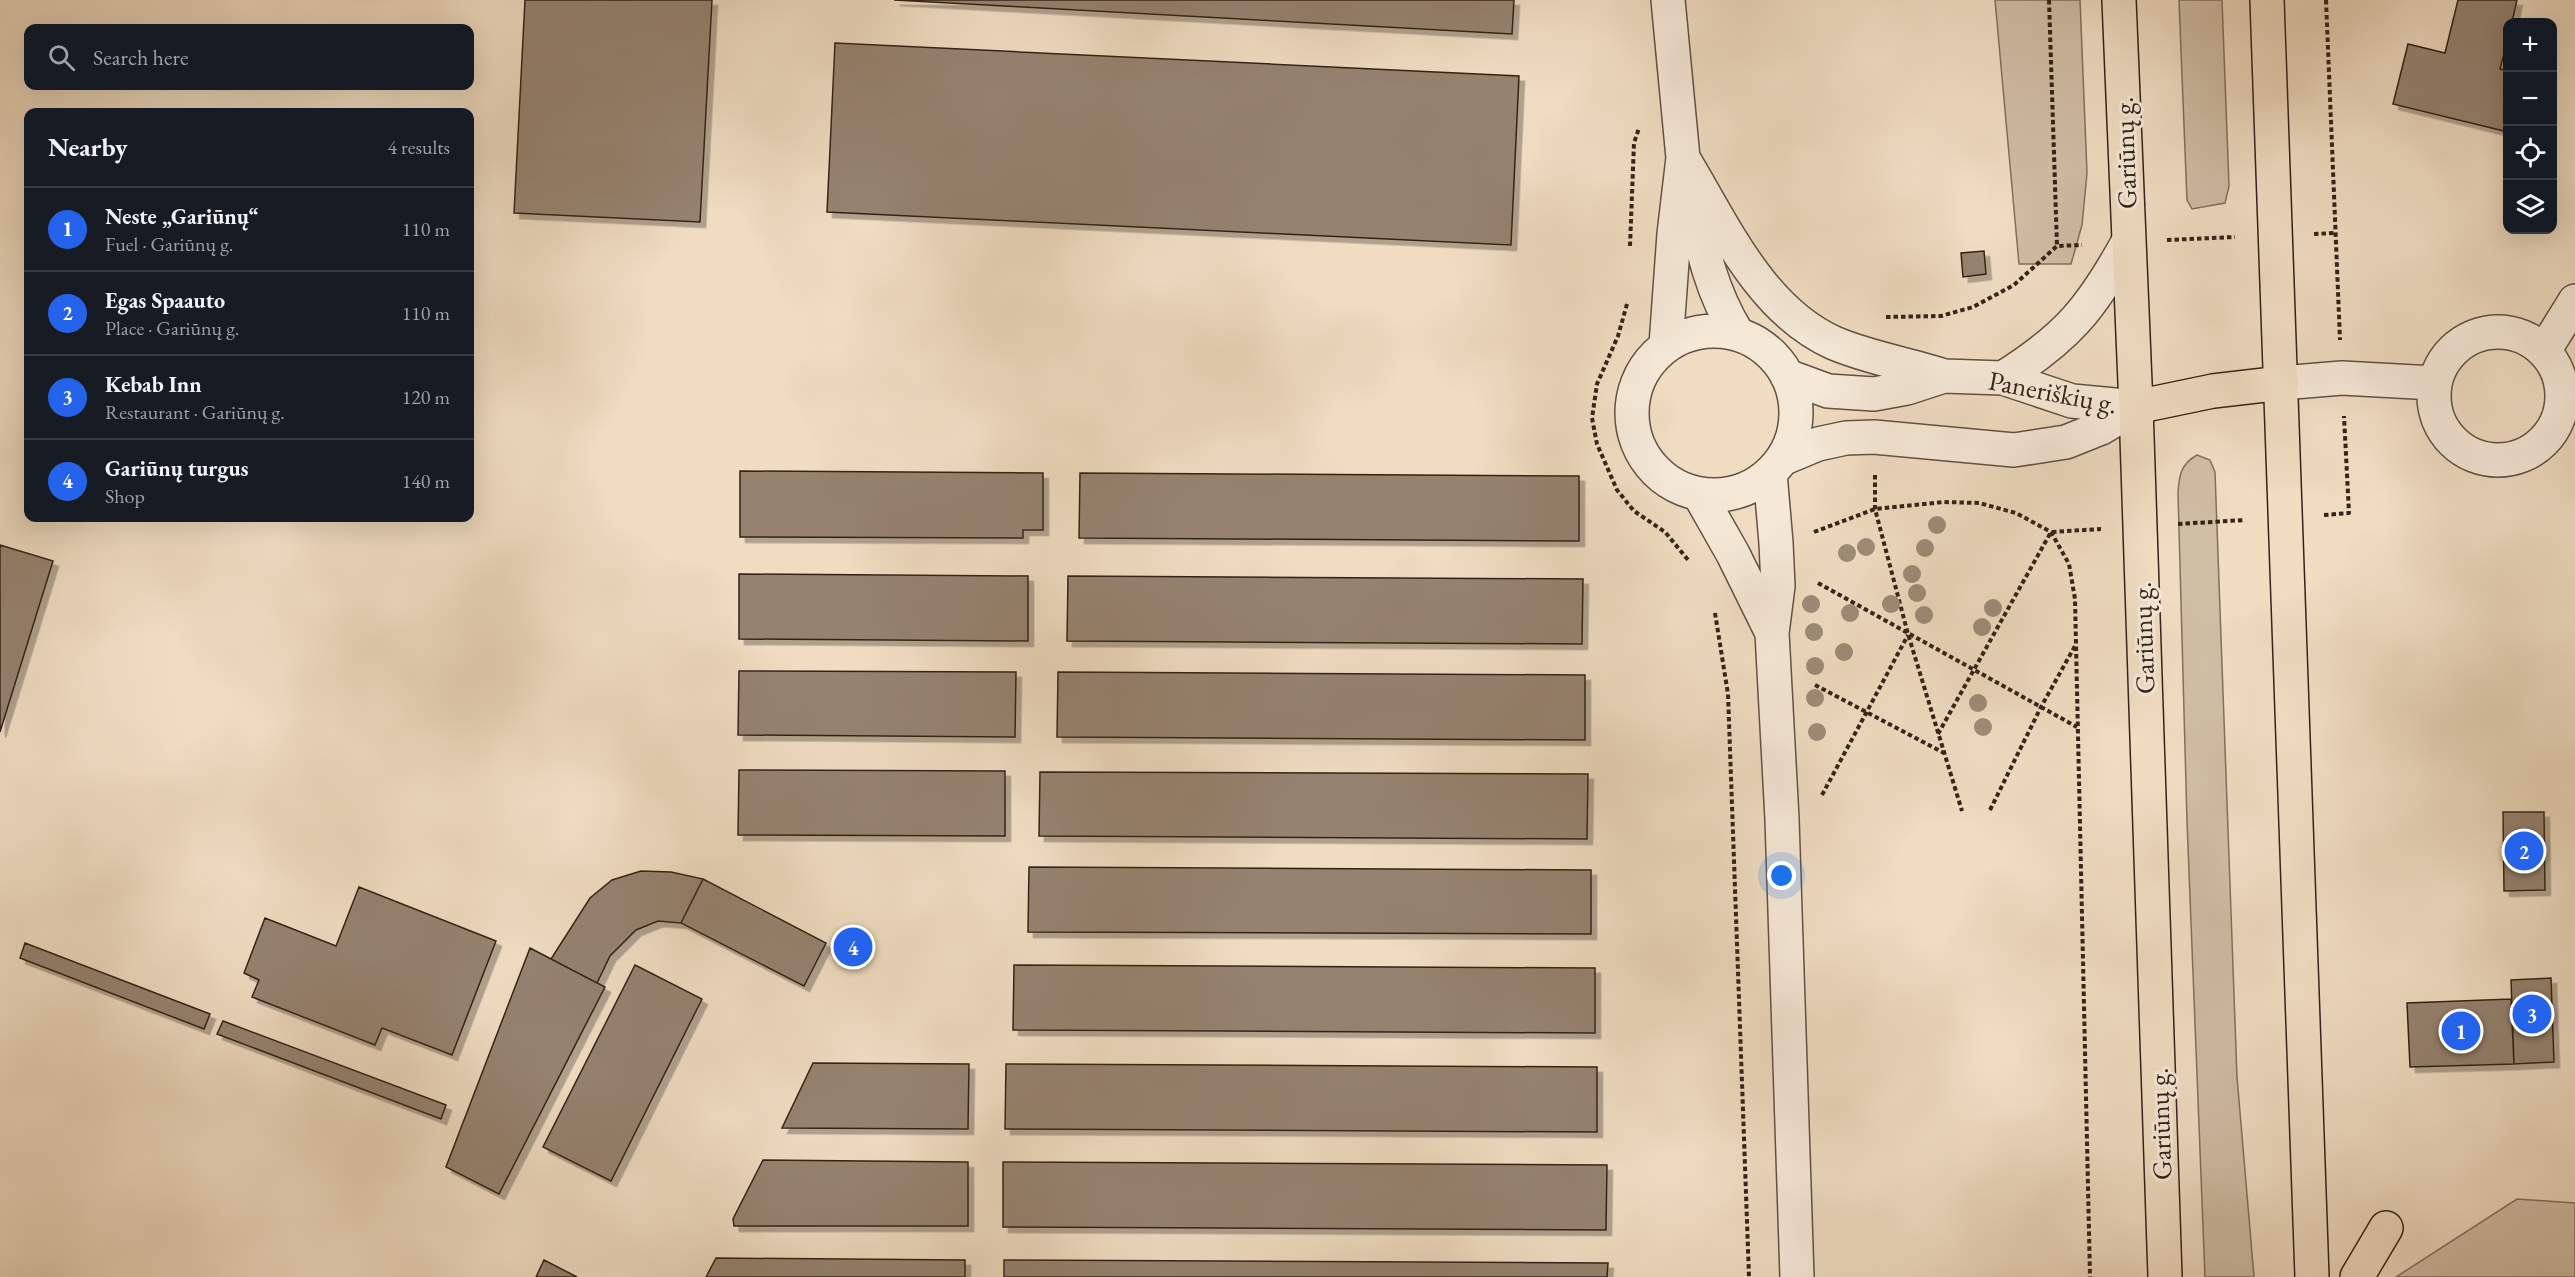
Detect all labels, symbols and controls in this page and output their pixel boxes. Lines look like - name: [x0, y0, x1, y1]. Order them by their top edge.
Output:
- map controls: [2503, 18, 2557, 234]
- button: +: [2503, 18, 2557, 72]
- search box: [24, 24, 474, 90]
- icon: search: [45, 41, 78, 74]
- text: Search here: [93, 43, 188, 72]
- button: −: [2503, 72, 2557, 126]
- street label: Gariūnų g.: [2106, 96, 2144, 210]
- button: locate: [2503, 126, 2557, 180]
- text: Nearby: [48, 130, 128, 164]
- text: 4 results: [387, 134, 450, 160]
- button: layers: [2503, 180, 2557, 234]
- text: Neste „Gariūnų“: [105, 202, 258, 231]
- text: 1: [62, 216, 73, 242]
- text: 110 m: [402, 216, 450, 242]
- text: Fuel · Gariūnų g.: [105, 231, 233, 257]
- text: Egas Spaauto: [105, 286, 225, 315]
- text: 2: [62, 300, 73, 326]
- text: 110 m: [402, 300, 450, 326]
- text: Place · Gariūnų g.: [105, 315, 239, 341]
- street label: Paneriškių g.: [1986, 362, 2120, 422]
- text: Kebab Inn: [105, 370, 202, 399]
- text: 3: [62, 384, 73, 410]
- text: 120 m: [402, 384, 450, 410]
- text: Restaurant · Gariūnų g.: [105, 399, 285, 425]
- text: Gariūnų turgus: [105, 454, 249, 483]
- text: 4: [62, 468, 73, 494]
- text: 140 m: [402, 468, 450, 494]
- text: Shop: [105, 483, 145, 509]
- street label: Gariūnų g.: [2124, 581, 2162, 695]
- pin: 2: [2504, 828, 2544, 874]
- your location: [1767, 861, 1796, 890]
- pin: 4: [834, 924, 872, 970]
- pin: 3: [2512, 992, 2552, 1036]
- pin: 1: [2442, 1008, 2480, 1054]
- street label: Gariūnų g.: [2141, 1067, 2179, 1181]

